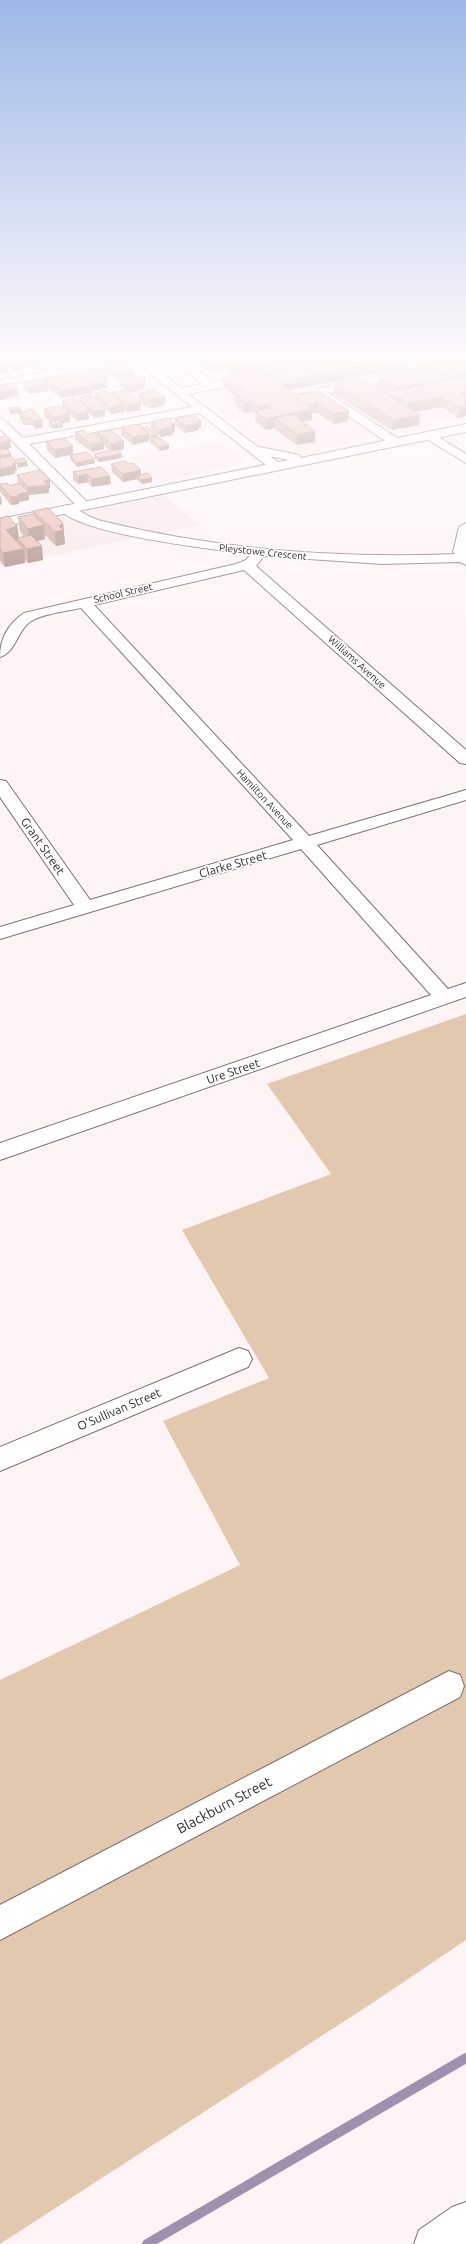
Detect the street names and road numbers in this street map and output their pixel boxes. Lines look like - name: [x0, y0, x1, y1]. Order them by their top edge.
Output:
- street label: Pleystowe Crescent: [219, 542, 307, 562]
- street label: School Street: [92, 581, 154, 605]
- street label: Williams Avenue: [326, 633, 388, 691]
- street label: Hamilton Avenue: [235, 767, 295, 831]
- street label: Grant Street: [19, 815, 68, 877]
- street label: Clarke Street: [198, 848, 269, 880]
- street label: Ure Street: [205, 1056, 262, 1086]
- street label: O'Sullivan Street: [75, 1385, 163, 1432]
- street label: Blackburn Street: [174, 1773, 275, 1837]

